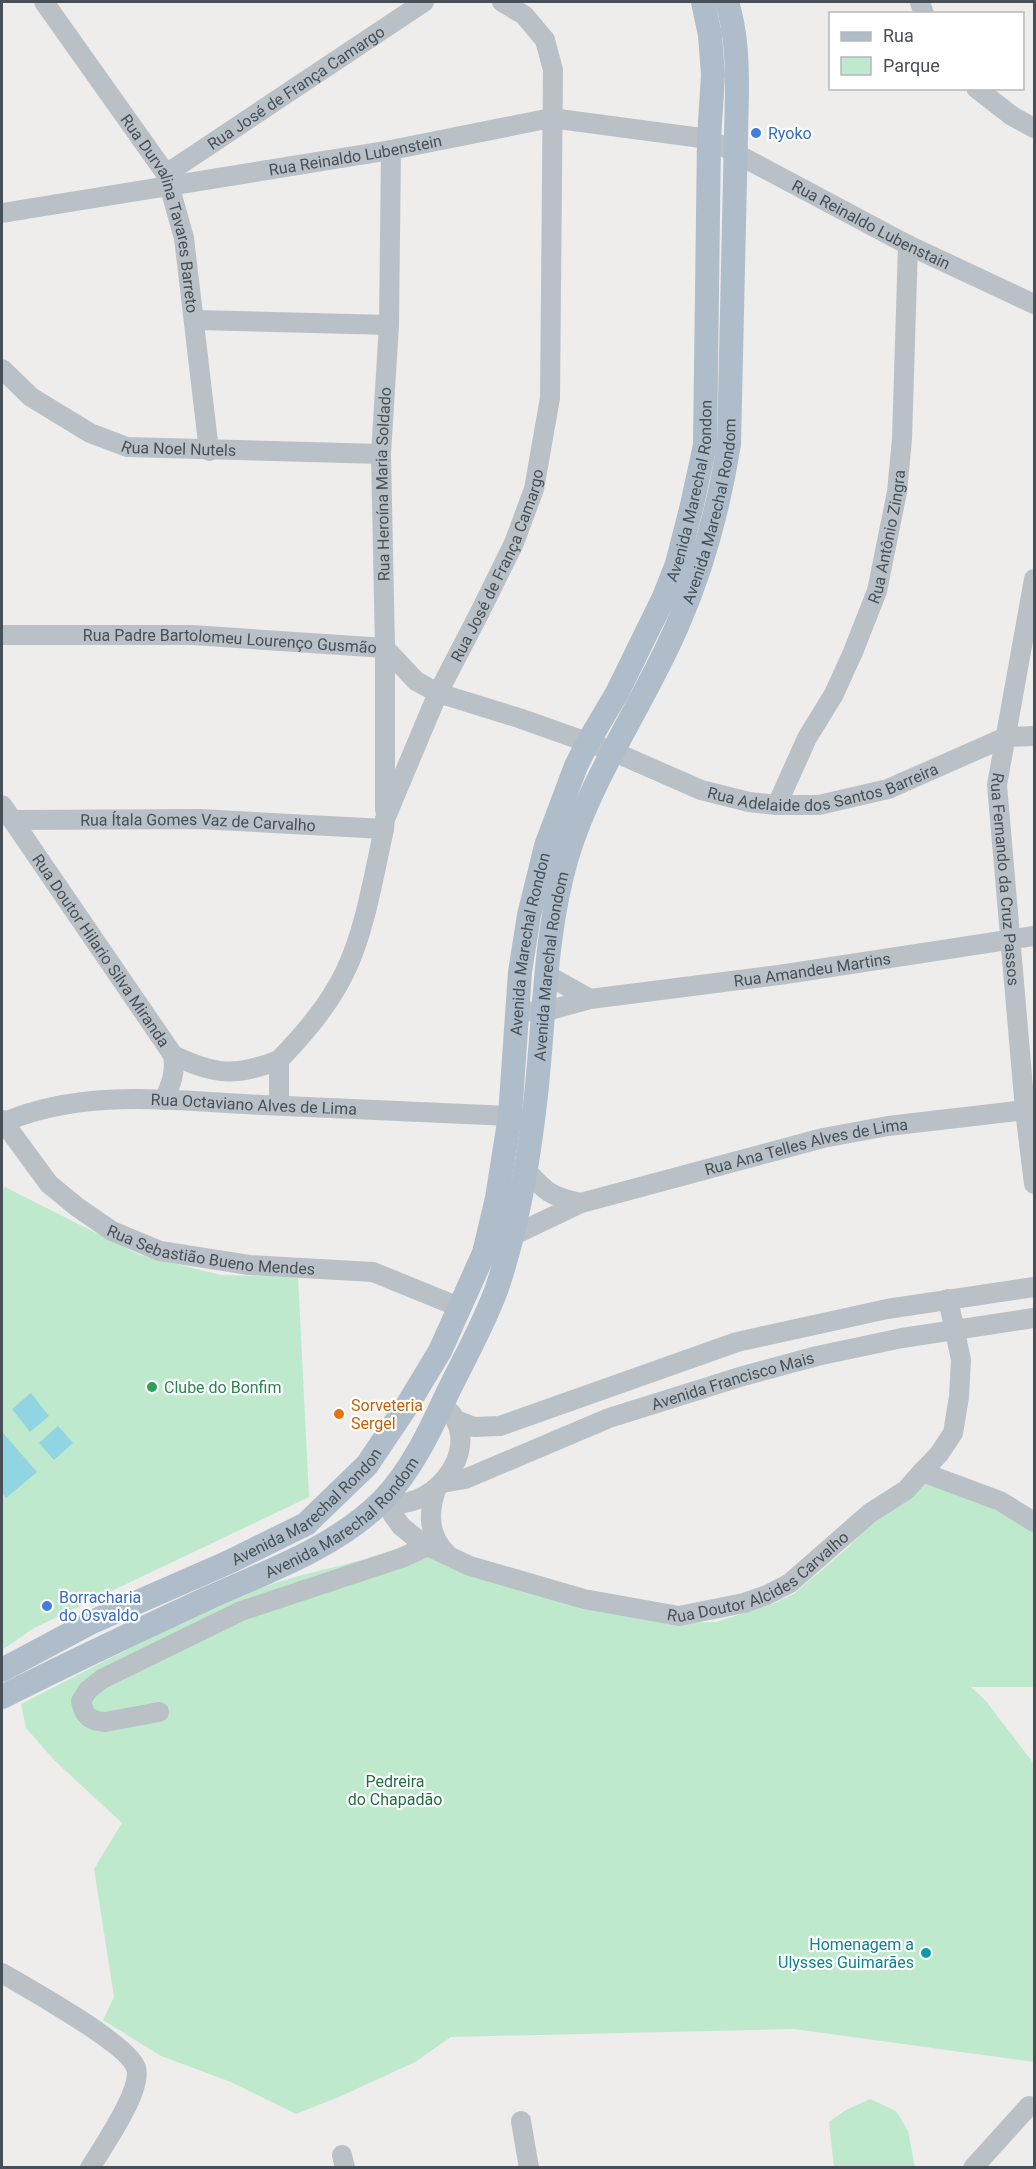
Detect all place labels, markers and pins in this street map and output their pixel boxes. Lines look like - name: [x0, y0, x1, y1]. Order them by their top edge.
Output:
- place label: Ryoko: [768, 124, 812, 143]
- marker: Ryoko: [749, 126, 763, 140]
- place label: Clube do Bonfim: [164, 1378, 282, 1397]
- marker: Clube do Bonfim: [145, 1380, 159, 1394]
- place label: Sorveteria Sergel: [351, 1396, 423, 1433]
- marker: Sorveteria Sergel: [332, 1407, 346, 1421]
- place label: Borracharia do Osvaldo: [59, 1588, 141, 1625]
- marker: Borracharia do Osvaldo: [40, 1599, 54, 1613]
- place label: Homenagem a Ulysses Guimarães: [778, 1935, 914, 1972]
- marker: Homenagem a Ulysses Guimarães: [919, 1946, 933, 1960]

